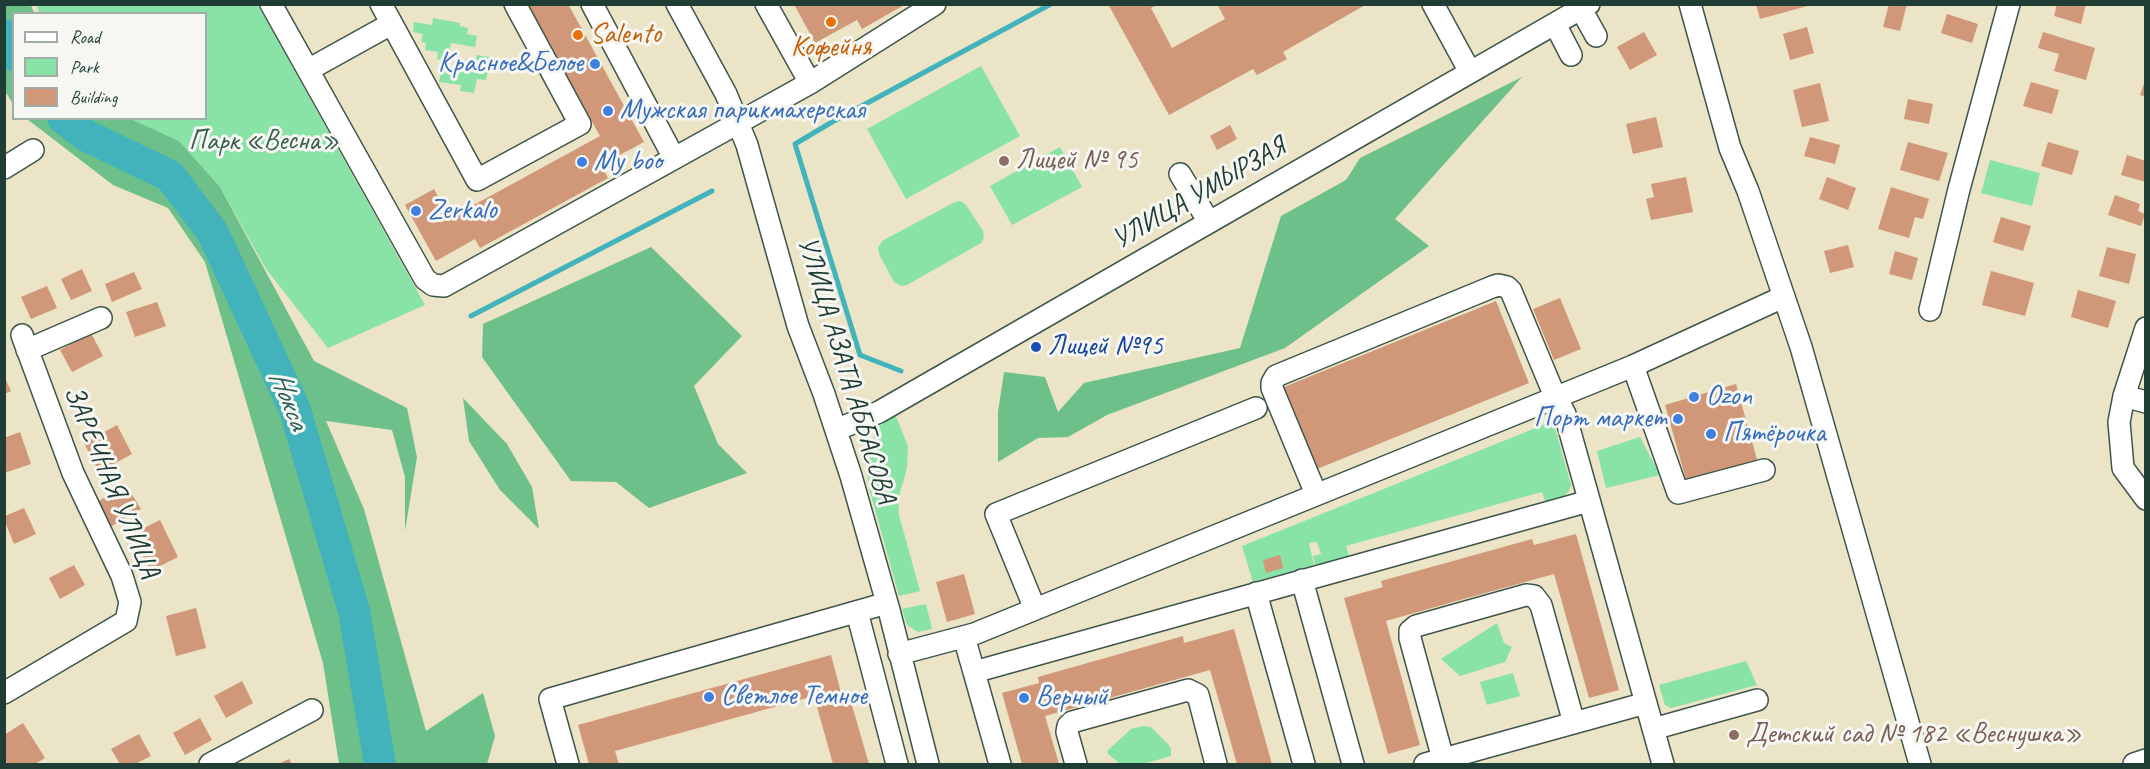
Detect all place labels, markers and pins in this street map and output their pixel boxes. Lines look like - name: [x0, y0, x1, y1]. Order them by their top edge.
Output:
- marker: Кофейня: [824, 15, 838, 29]
- place label: Salento: [590, 18, 661, 52]
- marker: Salento: [571, 28, 585, 42]
- place label: Кофейня: [791, 31, 871, 65]
- place label: Красное&Белое: [438, 47, 583, 81]
- marker: Красное&Белое: [588, 57, 602, 71]
- place label: Мужская парикмахерская: [620, 94, 865, 128]
- marker: Мужская парикмахерская: [601, 104, 615, 118]
- place label: Лицей № 95: [1016, 144, 1138, 178]
- place label: My boo: [594, 145, 662, 179]
- marker: Лицей № 95: [997, 154, 1011, 168]
- marker: My boo: [575, 155, 589, 169]
- place label: Zerkalo: [428, 194, 497, 228]
- marker: Zerkalo: [409, 204, 423, 218]
- place label: Лицей №95: [1048, 330, 1163, 364]
- marker: Лицей №95: [1029, 340, 1043, 354]
- place label: Ozon: [1706, 380, 1752, 414]
- marker: Ozon: [1687, 390, 1701, 404]
- place label: Порт маркет: [1534, 402, 1666, 436]
- marker: Порт маркет: [1671, 412, 1685, 426]
- place label: Пятёрочка: [1723, 417, 1826, 451]
- marker: Пятёрочка: [1704, 427, 1718, 441]
- place label: Светлое Темное: [721, 680, 867, 714]
- place label: Верный: [1036, 681, 1108, 715]
- marker: Светлое Темное: [702, 690, 716, 704]
- marker: Верный: [1017, 691, 1031, 705]
- place label: Детский сад № 182 «Веснушка»: [1746, 718, 2082, 752]
- marker: Детский сад № 182 «Веснушка»: [1727, 728, 1741, 742]

